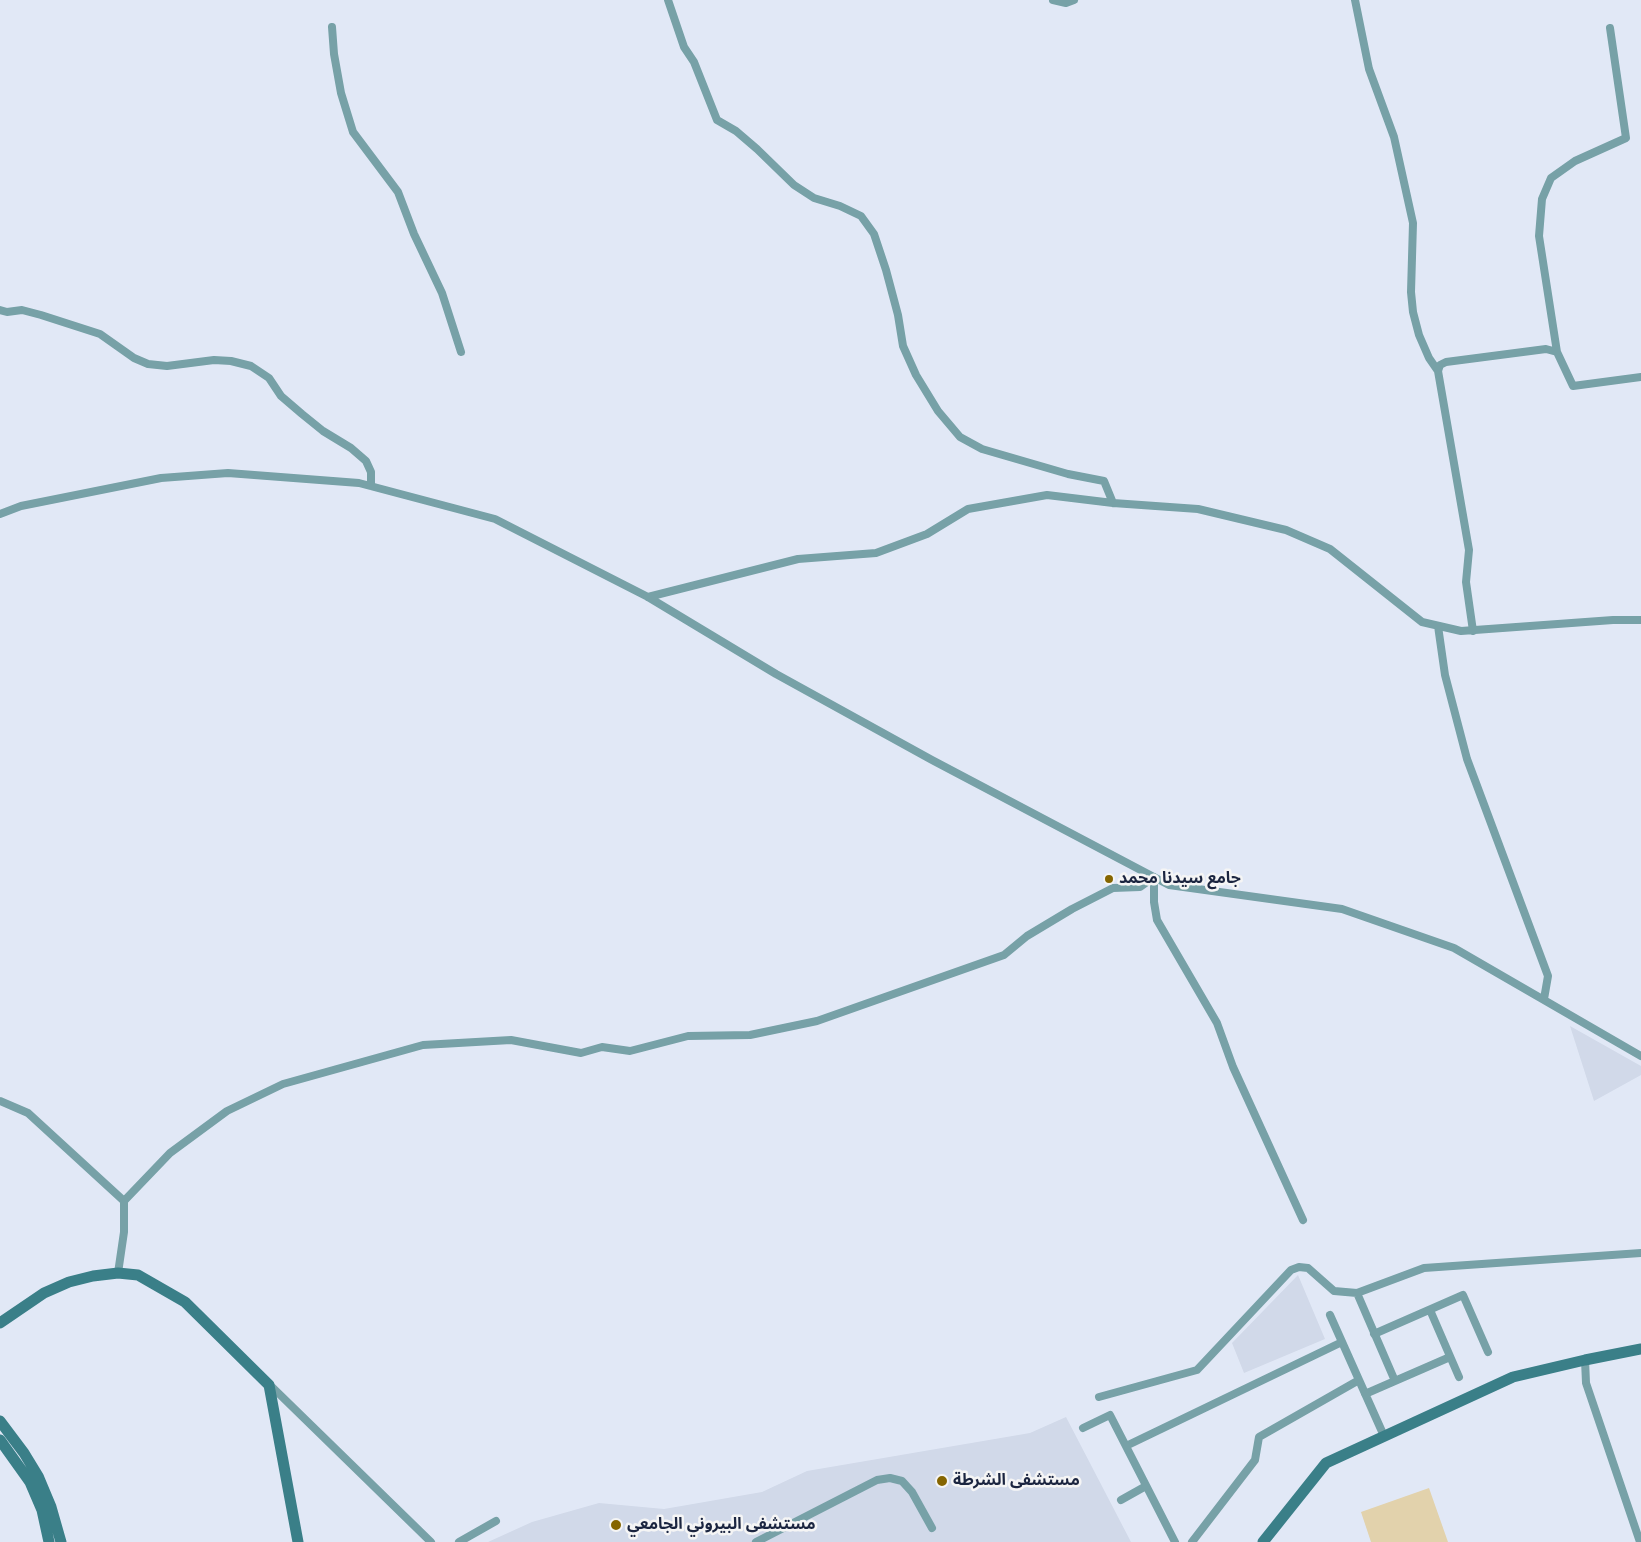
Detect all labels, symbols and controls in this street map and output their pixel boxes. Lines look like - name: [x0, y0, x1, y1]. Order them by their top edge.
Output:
- place label: جامع سيدنا محمد: [1119, 869, 1241, 889]
- marker: جامع سيدنا محمد: [1103, 873, 1115, 885]
- place label: مستشفى الشرطة: [953, 1471, 1080, 1491]
- marker: مستشفى الشرطة: [935, 1474, 949, 1488]
- place label: مستشفى البيروني الجامعي: [627, 1515, 816, 1535]
- marker: مستشفى البيروني الجامعي: [609, 1518, 623, 1532]

